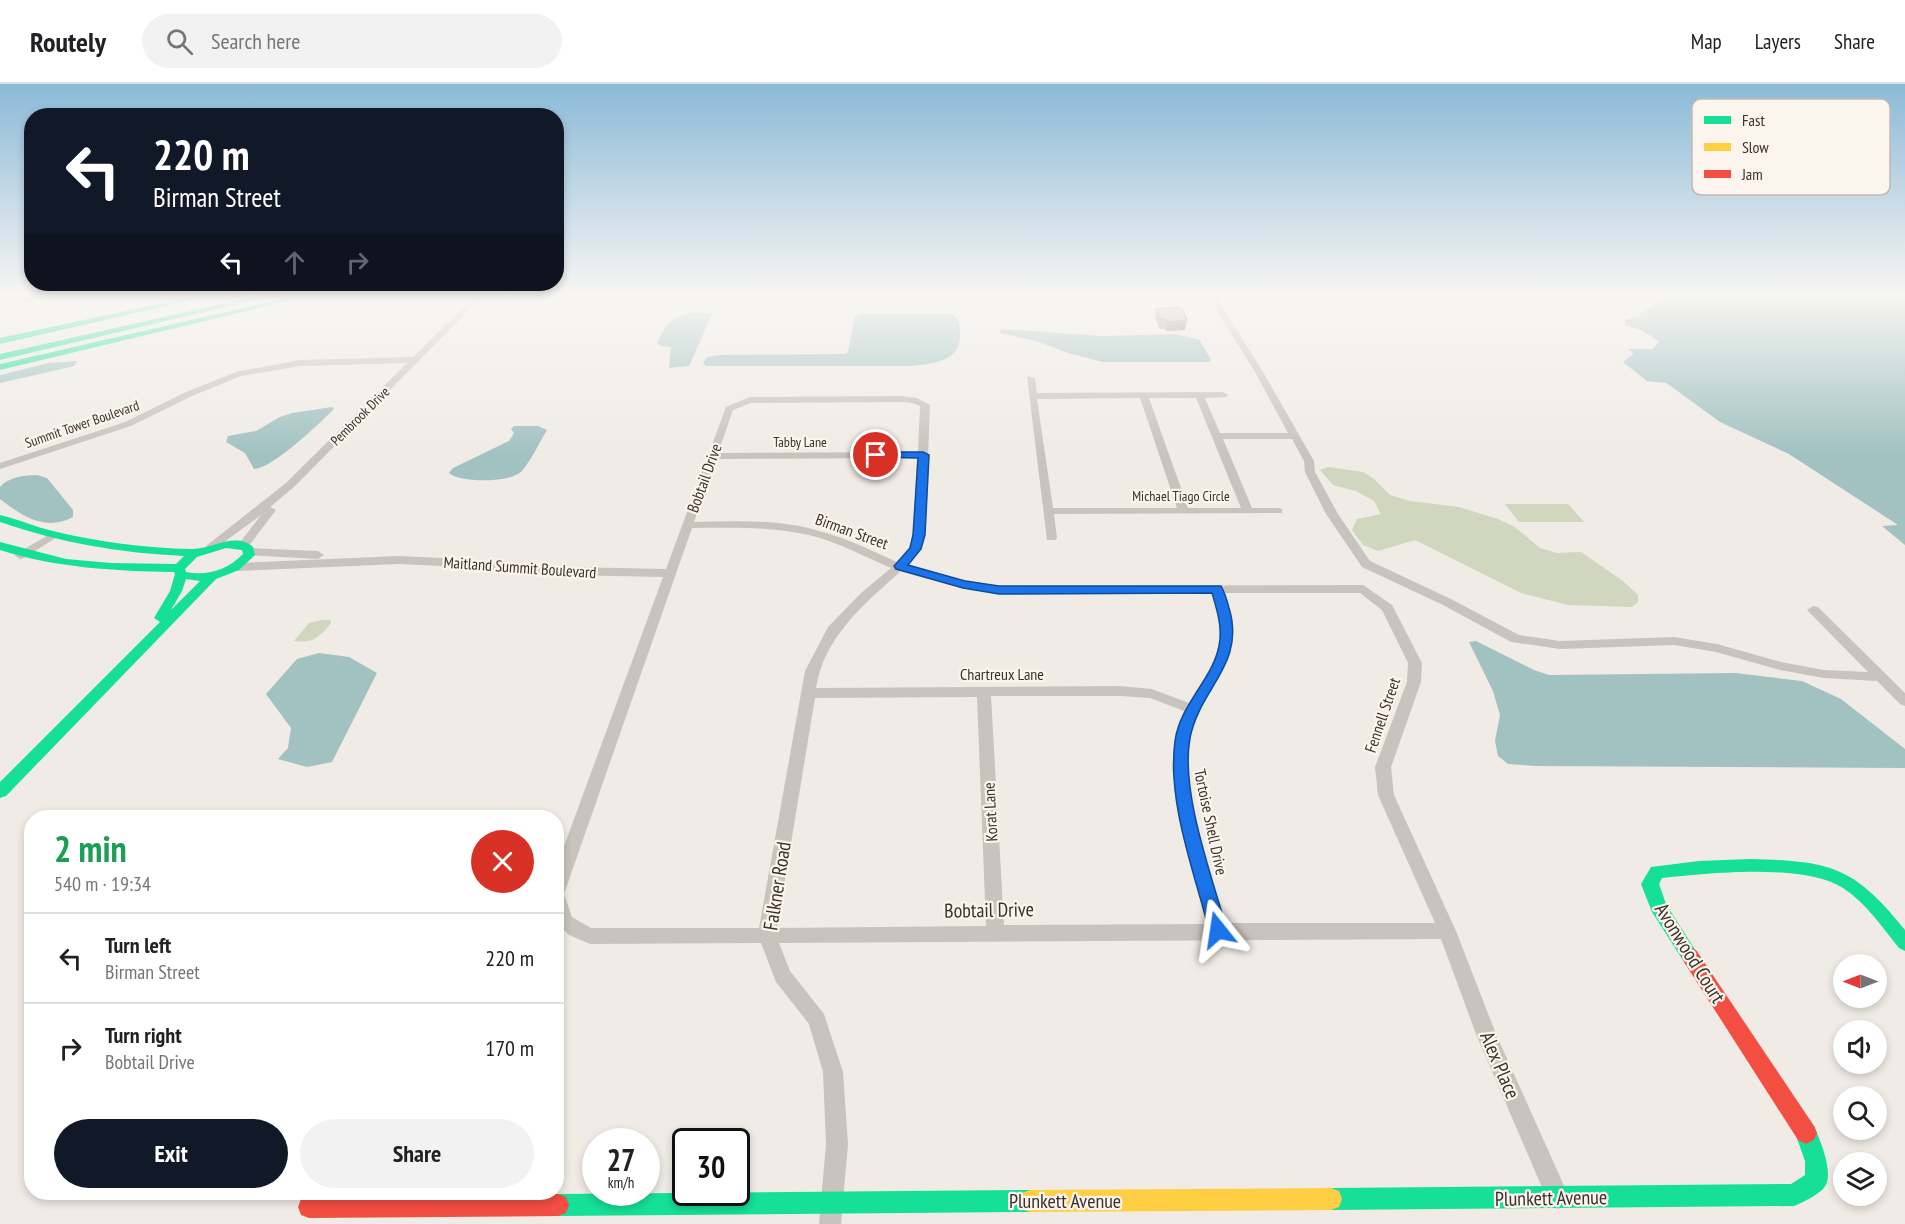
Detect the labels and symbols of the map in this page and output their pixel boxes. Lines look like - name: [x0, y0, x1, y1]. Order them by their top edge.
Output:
- legend: [1692, 99, 1890, 195]
- text: Fast: [1742, 110, 1765, 130]
- text: Slow: [1742, 137, 1769, 157]
- text: Jam: [1741, 164, 1763, 184]
- street label: Pembrook Drive: [327, 383, 393, 449]
- street label: Summit Tower Boulevard: [22, 396, 142, 452]
- pin: [850, 429, 901, 480]
- street label: Tabby Lane: [773, 433, 827, 451]
- street label: Bobtail Drive: [682, 441, 726, 515]
- street label: Michael Tiago Circle: [1132, 487, 1230, 505]
- street label: Birman Street: [813, 509, 892, 554]
- street label: Maitland Summit Boulevard: [443, 552, 597, 582]
- street label: Chartreux Lane: [960, 664, 1044, 684]
- street label: Fennell Street: [1360, 674, 1404, 755]
- street label: Tortoise Shell Drive: [1190, 767, 1232, 877]
- street label: Korat Lane: [978, 782, 1002, 842]
- street label: Falkner Road: [757, 840, 797, 932]
- street label: Bobtail Drive: [944, 896, 1034, 924]
- position arrow: [1186, 898, 1250, 962]
- street label: Avonwood Court: [1649, 898, 1731, 1008]
- north arrow: [1833, 954, 1887, 1008]
- street label: Alex Place: [1474, 1027, 1526, 1103]
- speed limit sign: 30: [672, 1128, 750, 1206]
- street label: Plunkett Avenue: [1495, 1184, 1607, 1212]
- street label: Plunkett Avenue: [1009, 1188, 1121, 1214]

